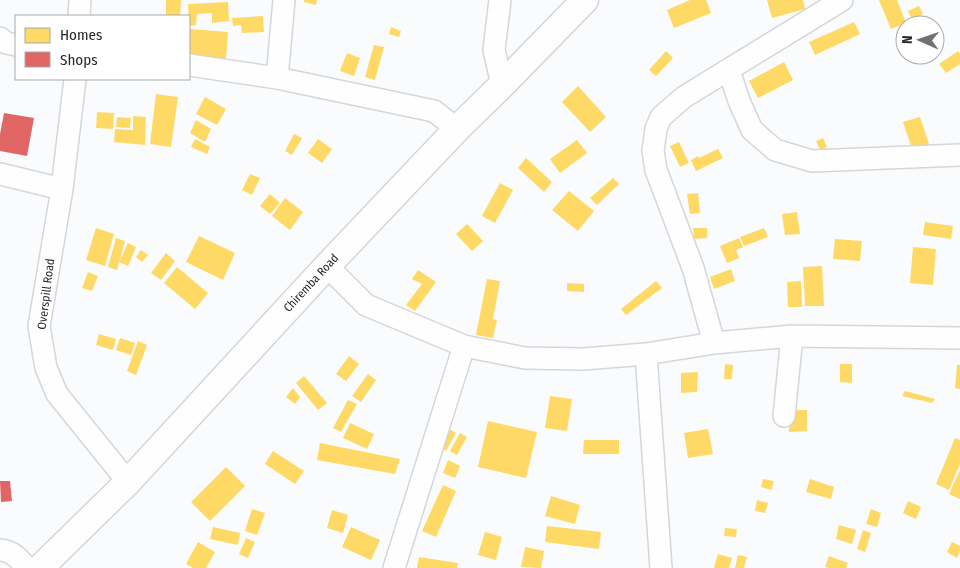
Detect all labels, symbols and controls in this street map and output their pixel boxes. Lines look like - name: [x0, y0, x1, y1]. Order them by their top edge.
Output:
- legend: [15, 15, 190, 80]
- north arrow: [895, 15, 945, 65]
- text: Homes: [60, 26, 102, 44]
- text: N: [899, 35, 916, 44]
- text: Shops: [60, 51, 98, 69]
- street label: Chiremba Road: [281, 251, 341, 315]
- street label: Overspill Road: [35, 258, 57, 330]

